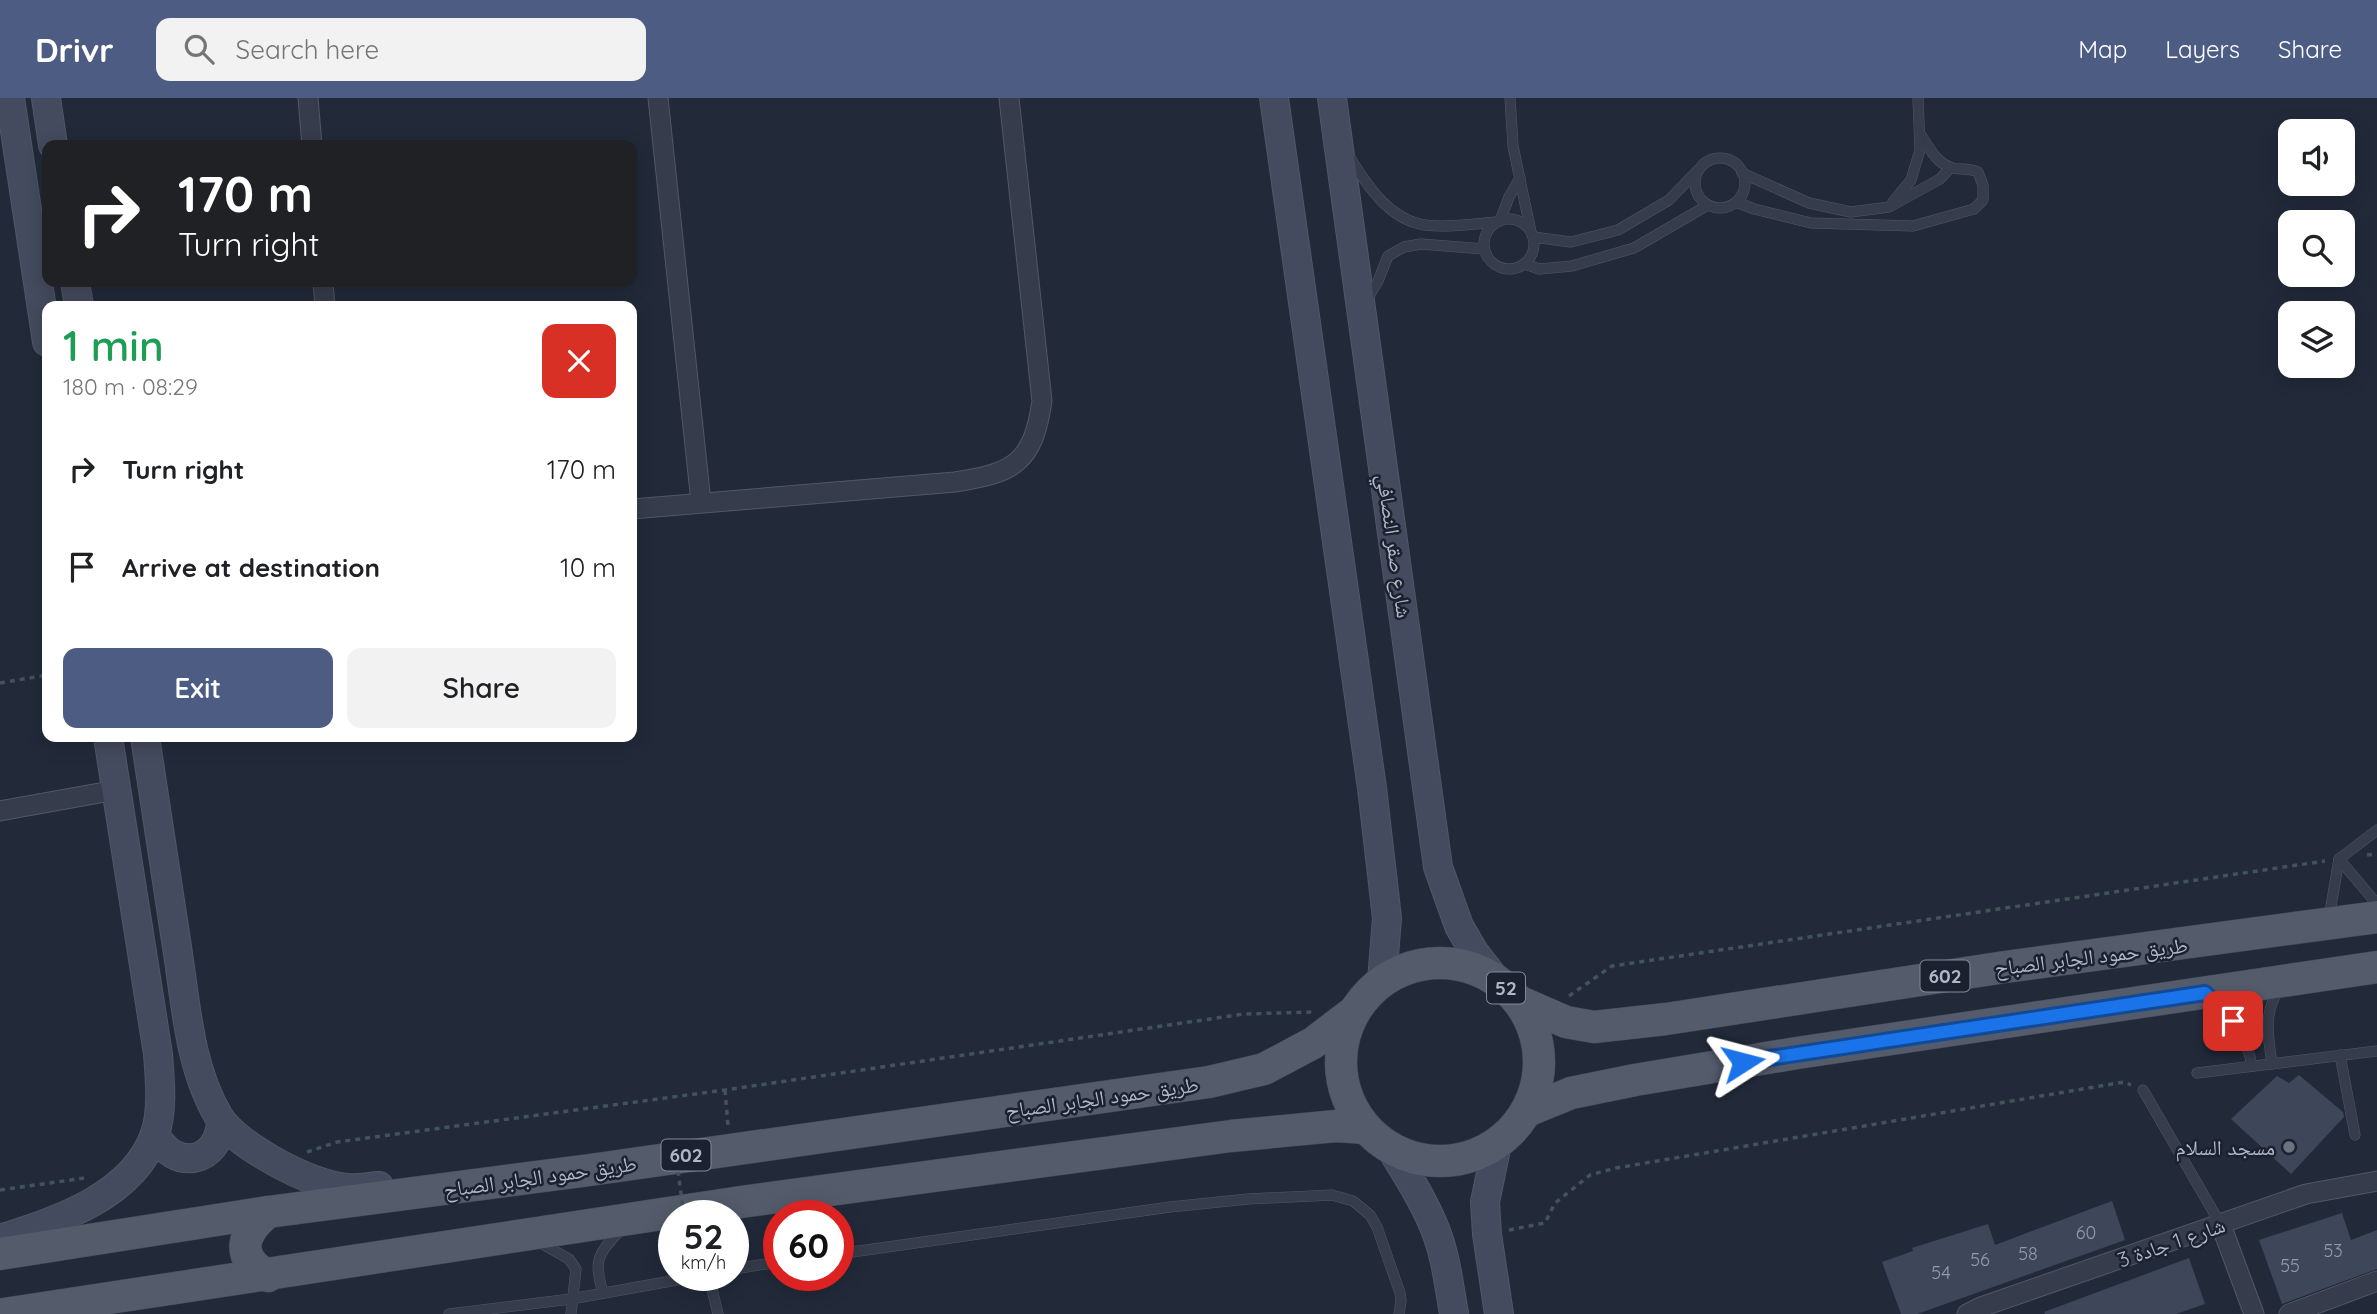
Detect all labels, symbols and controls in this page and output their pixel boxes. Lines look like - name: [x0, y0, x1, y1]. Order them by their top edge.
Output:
- search box: [156, 18, 646, 81]
- text: Drivr: [35, 29, 114, 70]
- icon: search: [180, 30, 218, 68]
- text: Search here: [236, 33, 379, 66]
- text: Map: [2078, 34, 2127, 64]
- text: Layers: [2165, 34, 2240, 64]
- text: Share: [2278, 34, 2342, 64]
- map controls: [2278, 119, 2355, 378]
- button: sound: [2278, 119, 2355, 196]
- text: 170 m: [178, 163, 313, 224]
- icon: right: [63, 168, 154, 259]
- button: search: [2278, 210, 2355, 287]
- text: Turn right: [178, 224, 319, 264]
- button: layers: [2278, 301, 2355, 378]
- text: 1 min: [63, 319, 164, 372]
- button: close: [542, 324, 616, 398]
- text: 180 m · 08:29: [63, 372, 198, 401]
- icon: right: [63, 450, 101, 488]
- text: Turn right: [122, 453, 244, 486]
- text: 170 m: [547, 453, 616, 486]
- street label: شارع صقر النصافي: [1368, 472, 1418, 620]
- icon: arrive: [63, 548, 101, 586]
- text: Arrive at destination: [122, 551, 380, 584]
- text: 10 m: [560, 551, 616, 584]
- button: Exit: [63, 648, 333, 728]
- button: Share: [347, 648, 616, 728]
- street label: طريق حمود الجابر الصباح: [1993, 931, 2189, 982]
- road number: 602: [1920, 960, 1969, 992]
- road number: 52: [1487, 972, 1525, 1004]
- pin: [2203, 991, 2263, 1051]
- icon: arrive: [2214, 1002, 2252, 1040]
- position arrow: [1706, 1025, 1780, 1099]
- street label: طريق حمود الجابر الصباح: [1004, 1071, 1200, 1124]
- place label: مسجد السلام: [2175, 1134, 2275, 1162]
- marker: مسجد السلام: [2281, 1139, 2297, 1155]
- road number: 602: [662, 1140, 710, 1170]
- street label: طريق حمود الجابر الصباح: [442, 1150, 638, 1203]
- speed limit sign: 60: [763, 1200, 854, 1291]
- street label: شارع 1 جادة 3: [2114, 1211, 2228, 1273]
- text: 52: [683, 1214, 724, 1258]
- house number: 60: [2076, 1221, 2096, 1244]
- house number: 53: [2323, 1239, 2343, 1262]
- house number: 58: [2018, 1242, 2038, 1265]
- house number: 56: [1970, 1248, 1990, 1271]
- text: km/h: [681, 1251, 726, 1274]
- house number: 55: [2280, 1254, 2300, 1277]
- house number: 54: [1931, 1261, 1951, 1284]

